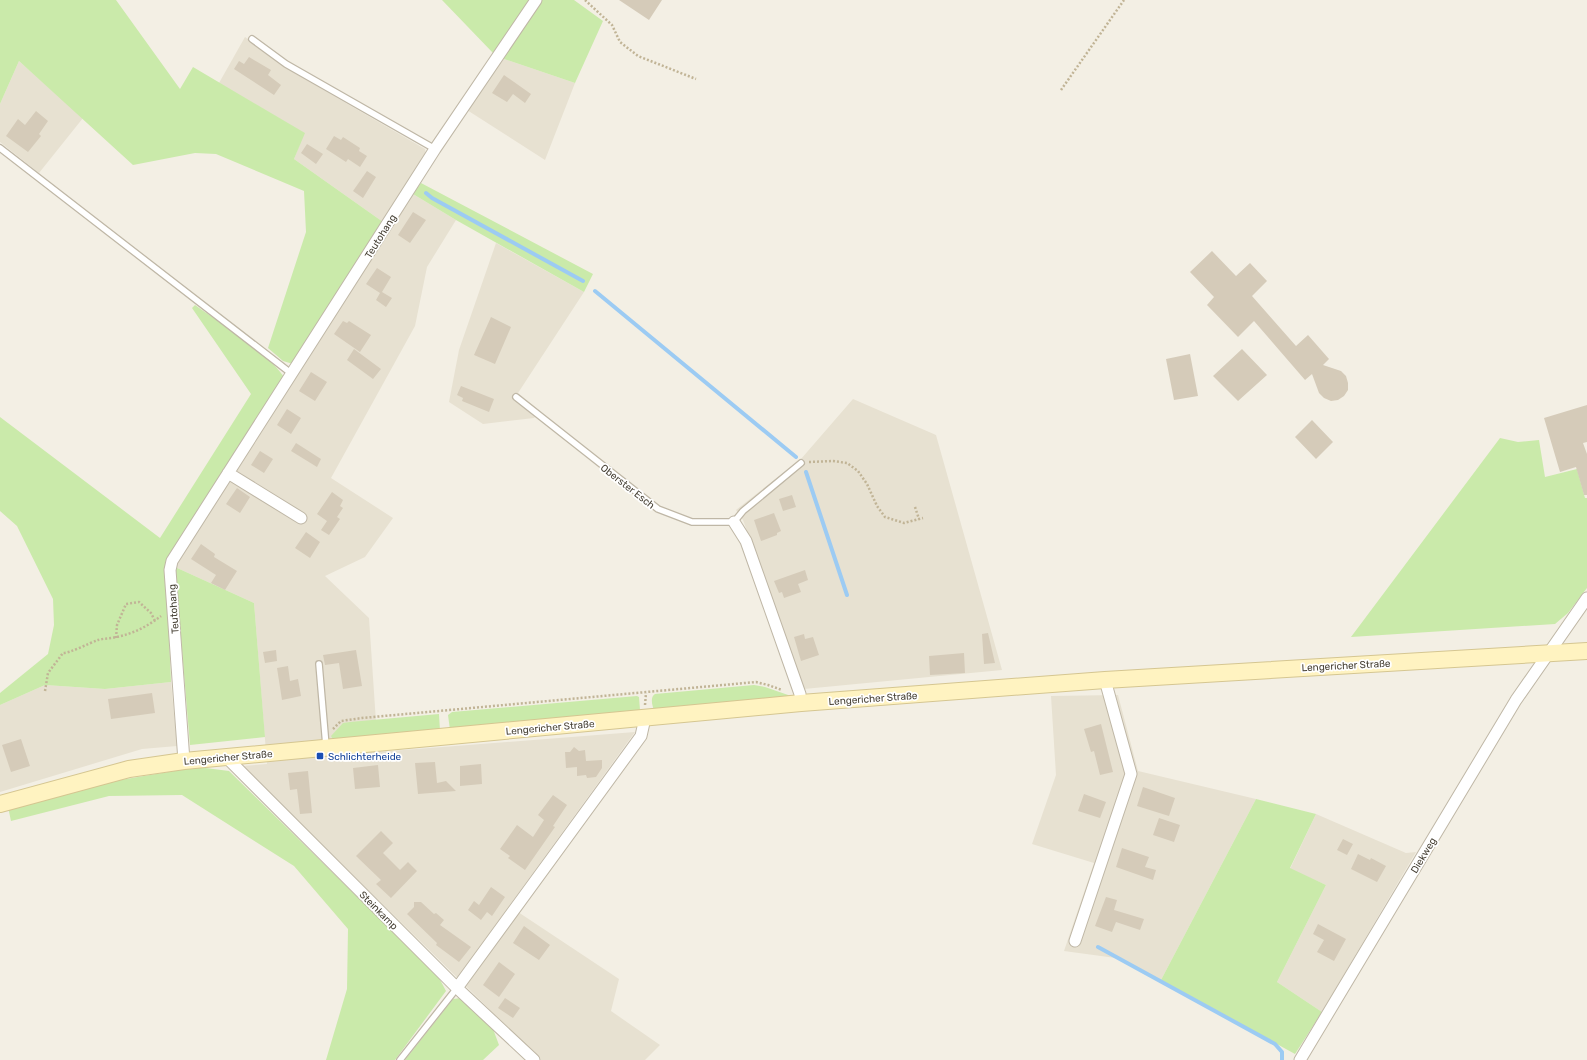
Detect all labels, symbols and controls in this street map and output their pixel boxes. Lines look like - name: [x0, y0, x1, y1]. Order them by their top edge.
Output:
- street label: Teutohang: [363, 212, 399, 261]
- street label: Oberster Esch: [598, 462, 657, 512]
- street label: Teutohang: [166, 584, 182, 634]
- street label: Lengericher Straße: [1301, 658, 1391, 674]
- street label: Lengericher Straße: [828, 690, 918, 708]
- street label: Lengericher Straße: [505, 718, 595, 738]
- street label: Lengericher Straße: [183, 748, 273, 768]
- marker: Schlichterheide: [315, 751, 325, 761]
- place label: Schlichterheide: [328, 751, 402, 763]
- street label: Diekweg: [1409, 835, 1439, 876]
- street label: Steinkamp: [356, 889, 400, 933]

